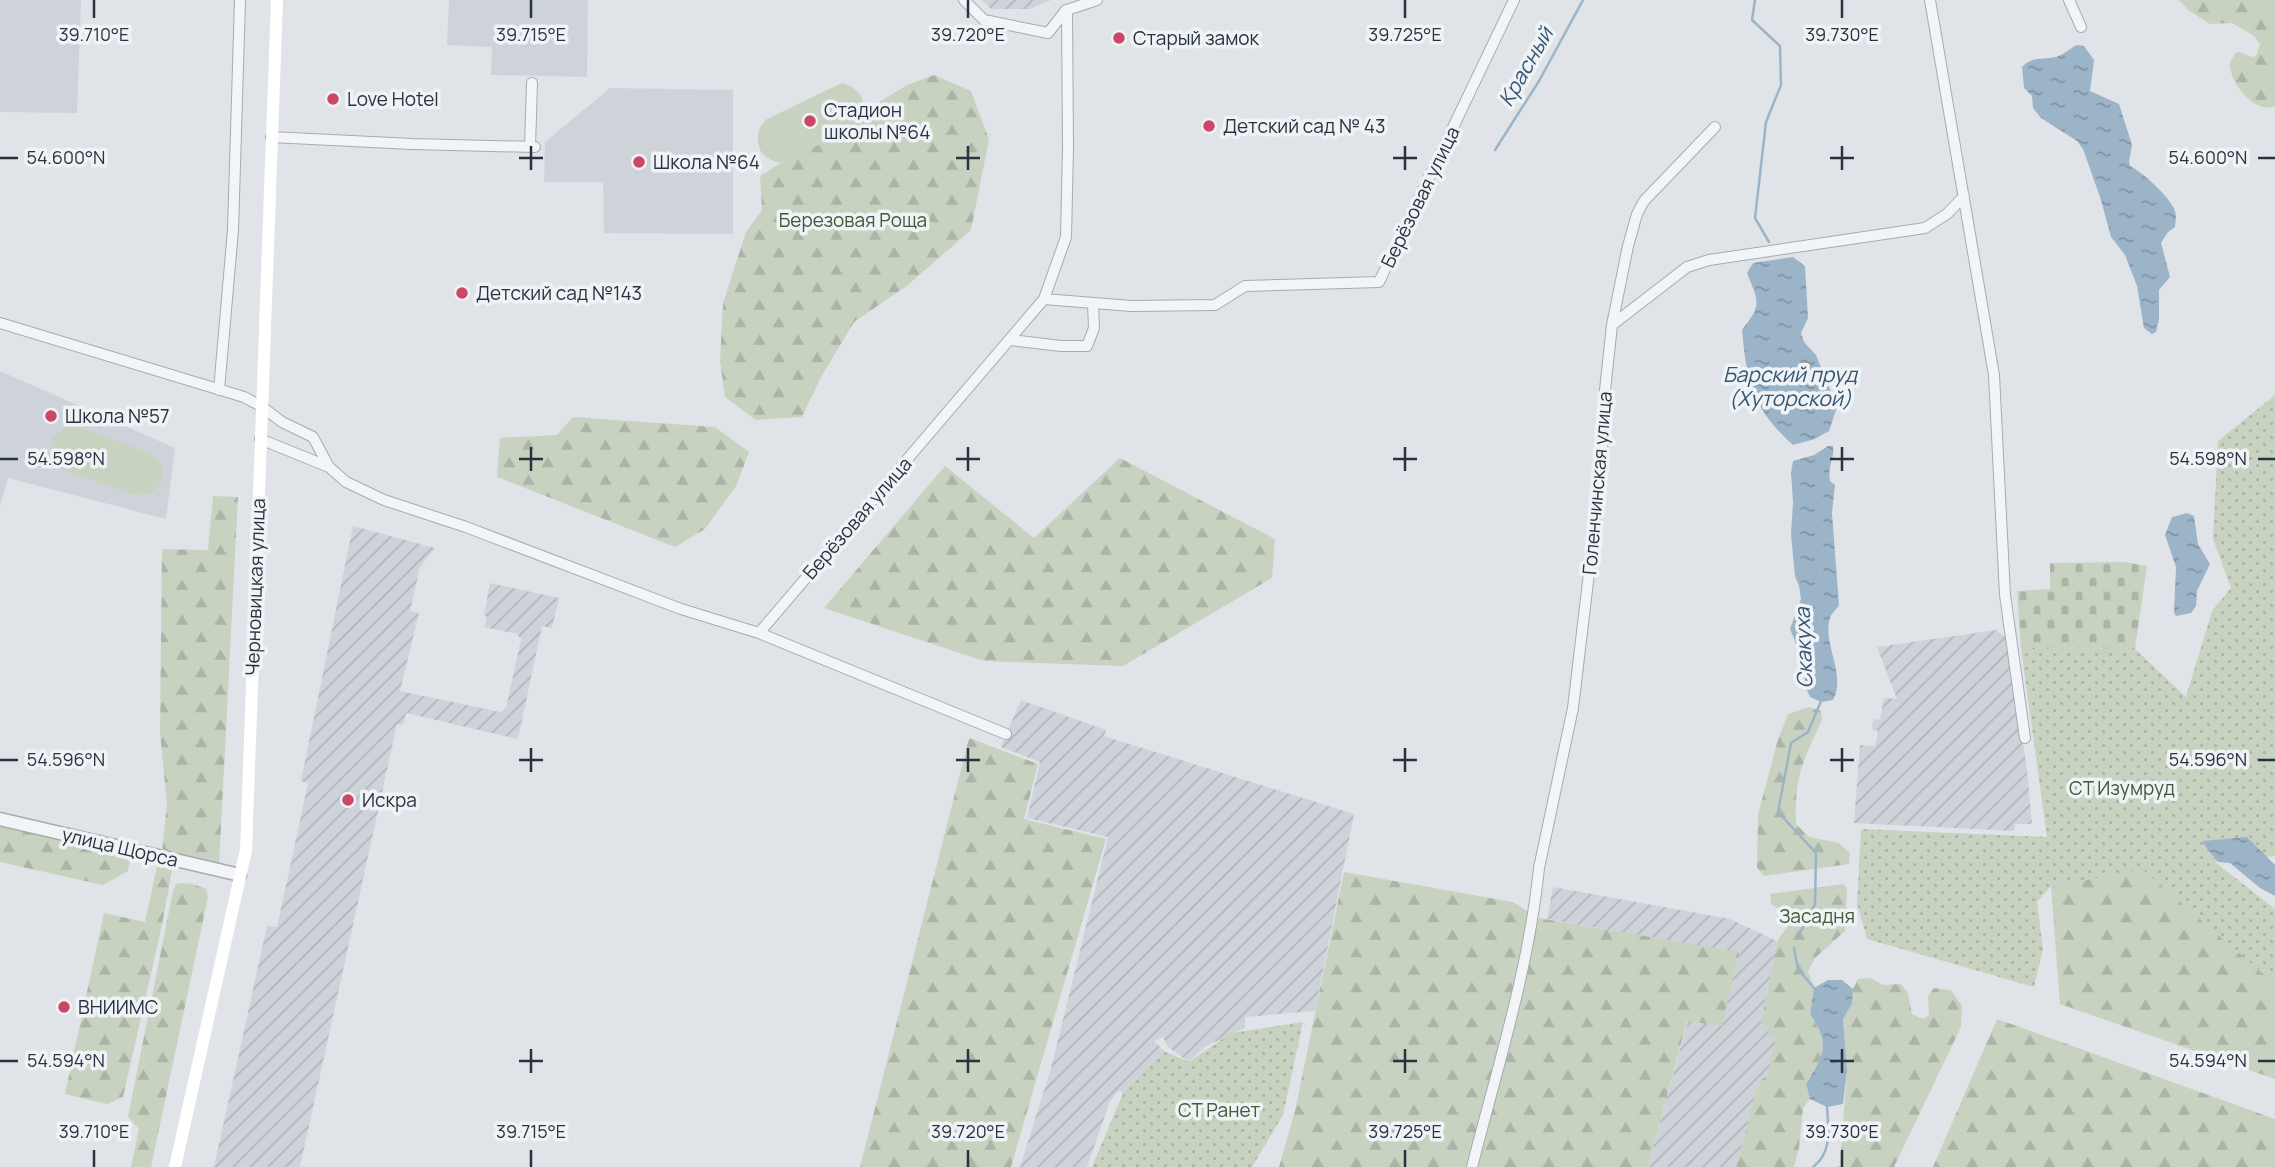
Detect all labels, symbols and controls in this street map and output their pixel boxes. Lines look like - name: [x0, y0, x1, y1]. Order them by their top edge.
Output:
- water label: Красный: [1491, 20, 1560, 111]
- text: 39.710°E: [59, 22, 129, 46]
- text: 39.715°E: [496, 22, 566, 46]
- text: 39.720°E: [931, 22, 1005, 46]
- text: 39.725°E: [1368, 22, 1442, 46]
- text: 39.730°E: [1805, 22, 1879, 46]
- place label: Старый замок: [1133, 25, 1260, 51]
- marker: Старый замок: [1111, 30, 1127, 46]
- place label: Love Hotel: [347, 86, 439, 112]
- marker: Love Hotel: [325, 91, 341, 107]
- place label: Стадион школы №64: [824, 97, 930, 145]
- marker: Стадион школы №64: [802, 113, 818, 129]
- place label: Детский сад № 43: [1223, 113, 1386, 139]
- marker: Детский сад № 43: [1201, 118, 1217, 134]
- street label: Берёзовая улица: [1375, 122, 1465, 272]
- text: 54.600°N: [27, 145, 105, 169]
- text: 54.600°N: [2169, 145, 2247, 169]
- place label: Школа №64: [653, 149, 760, 175]
- marker: Школа №64: [631, 154, 647, 170]
- park label: Березовая Роща: [779, 207, 927, 233]
- place label: Детский сад №143: [476, 280, 642, 306]
- marker: Детский сад №143: [454, 285, 470, 301]
- water label: Барский пруд (Хуторской): [1723, 360, 1858, 412]
- street label: Голенчинская улица: [1576, 390, 1618, 576]
- place label: Школа №57: [65, 403, 170, 429]
- marker: Школа №57: [43, 408, 59, 424]
- text: 54.598°N: [27, 446, 105, 470]
- text: 54.598°N: [2169, 446, 2247, 470]
- street label: Берёзовая улица: [797, 451, 917, 585]
- street label: Черновицкая улица: [239, 498, 271, 676]
- water label: Скакуха: [1788, 606, 1818, 689]
- text: 54.596°N: [27, 747, 105, 771]
- text: 54.596°N: [2169, 747, 2247, 771]
- park label: СТ Изумруд: [2069, 775, 2175, 801]
- place label: Искра: [362, 787, 417, 813]
- marker: Искра: [340, 792, 356, 808]
- street label: улица Щорса: [59, 821, 181, 873]
- park label: Засадня: [1779, 903, 1855, 929]
- place label: ВНИИМС: [78, 994, 158, 1020]
- marker: ВНИИМС: [56, 999, 72, 1015]
- text: 54.594°N: [27, 1048, 105, 1072]
- text: 54.594°N: [2169, 1048, 2247, 1072]
- park label: СТ Ранет: [1178, 1097, 1260, 1123]
- text: 39.710°E: [59, 1119, 129, 1143]
- text: 39.715°E: [496, 1119, 566, 1143]
- text: 39.720°E: [931, 1119, 1005, 1143]
- text: 39.725°E: [1368, 1119, 1442, 1143]
- text: 39.730°E: [1805, 1119, 1879, 1143]

